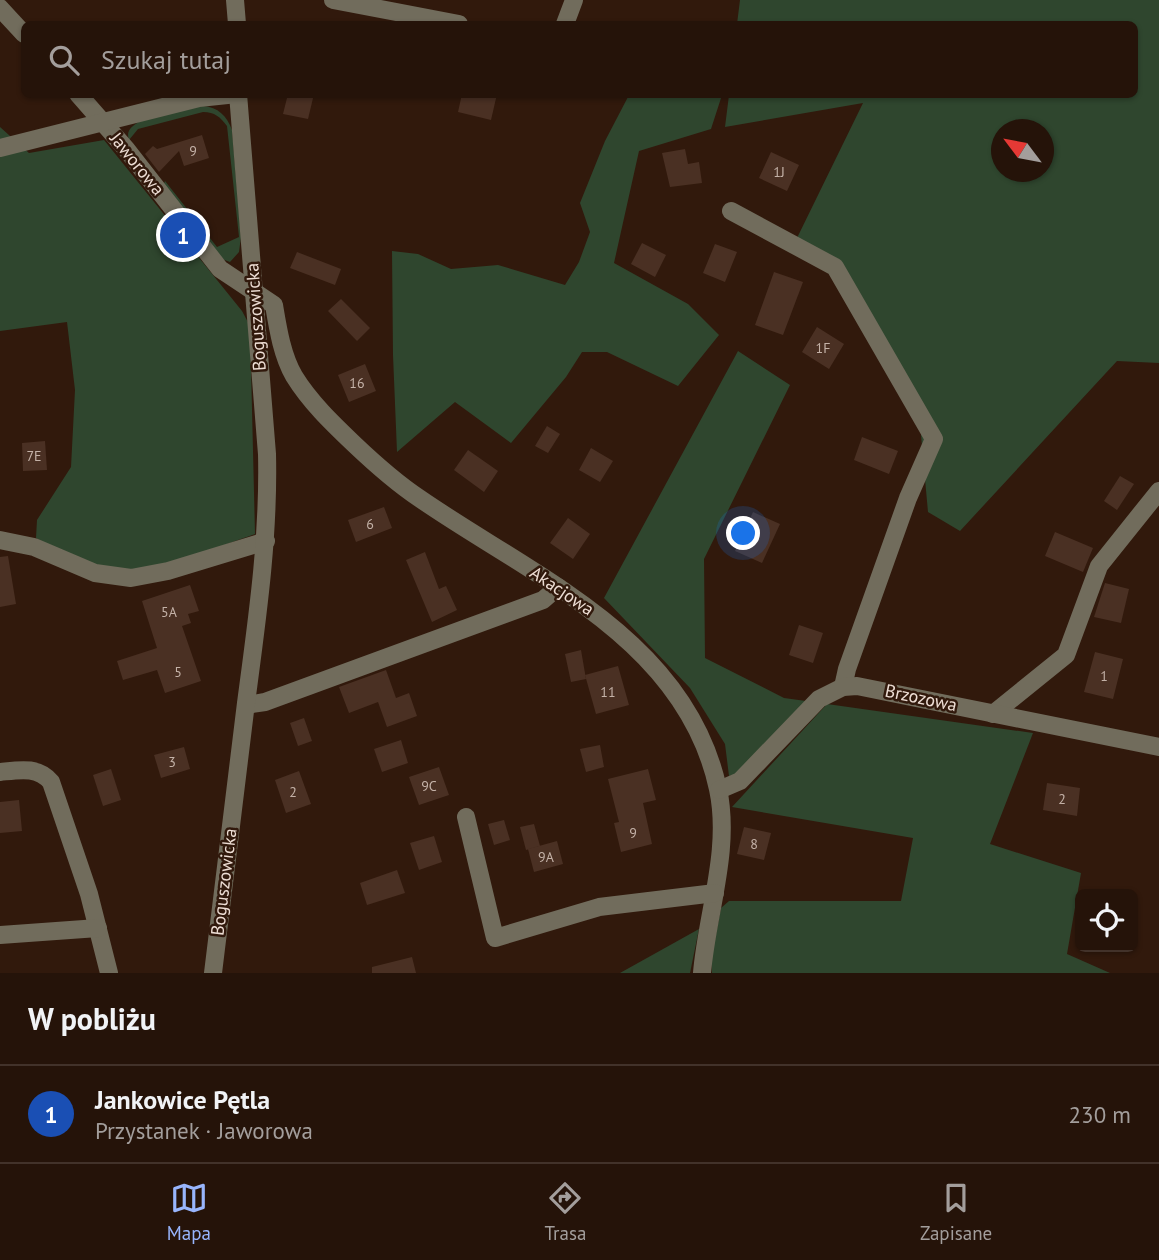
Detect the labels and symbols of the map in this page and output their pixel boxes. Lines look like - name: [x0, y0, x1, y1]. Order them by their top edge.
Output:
- north arrow: [991, 119, 1054, 182]
- street label: Jaworowa: [104, 127, 170, 200]
- house number: 9: [189, 142, 197, 160]
- house number: 1J: [773, 163, 785, 181]
- pin: 1: [160, 209, 206, 261]
- street label: Boguszowicka: [240, 262, 271, 372]
- house number: 1F: [816, 339, 830, 357]
- house number: 16: [349, 374, 365, 392]
- house number: 7E: [26, 447, 42, 465]
- house number: 6: [366, 515, 374, 533]
- your location: [726, 516, 760, 550]
- street label: Akacjowa: [526, 561, 599, 620]
- house number: 5A: [161, 603, 178, 621]
- house number: 5: [174, 663, 182, 681]
- house number: 1: [1100, 667, 1108, 685]
- street label: Brzozowa: [883, 679, 959, 716]
- house number: 11: [600, 683, 616, 701]
- house number: 3: [168, 753, 176, 771]
- house number: 9C: [421, 777, 437, 795]
- house number: 2: [289, 783, 297, 801]
- house number: 2: [1058, 790, 1066, 808]
- house number: 9: [629, 824, 637, 842]
- street label: Boguszowicka: [206, 827, 242, 937]
- house number: 8: [750, 835, 758, 853]
- house number: 9A: [538, 848, 555, 866]

